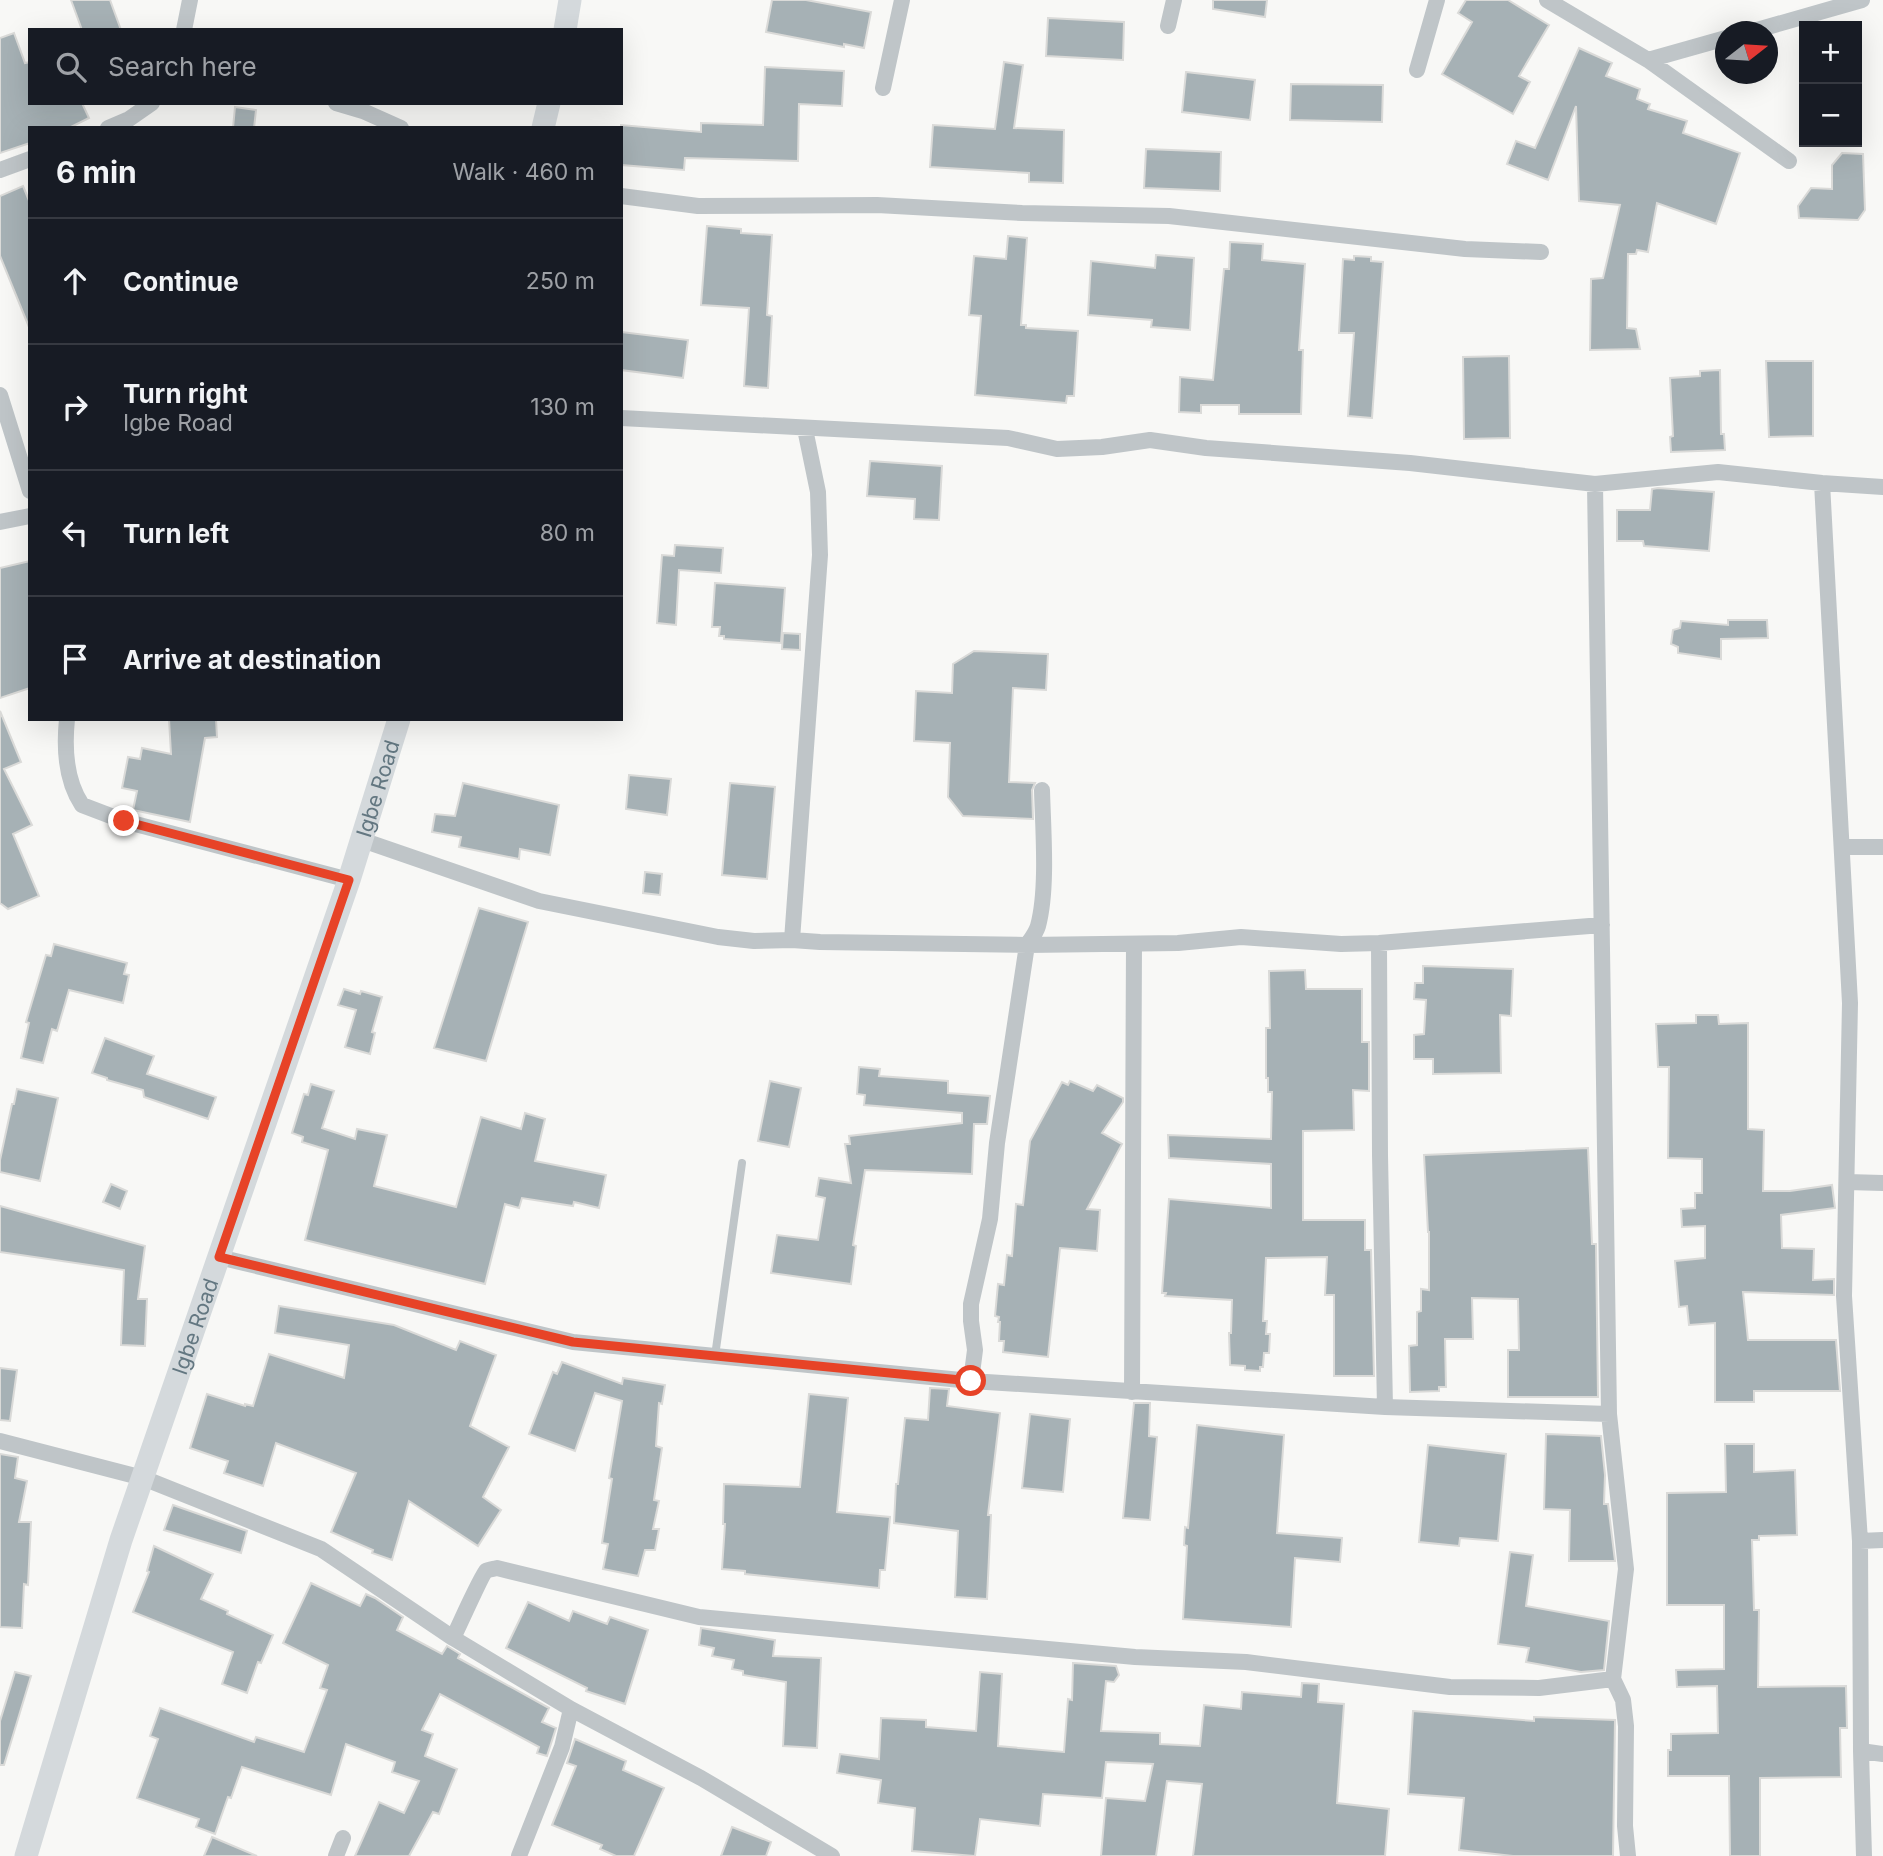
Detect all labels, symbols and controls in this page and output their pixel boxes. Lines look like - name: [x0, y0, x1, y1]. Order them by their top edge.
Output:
- north arrow: [1715, 21, 1778, 84]
- map controls: [1799, 21, 1862, 147]
- button: +: [1799, 21, 1862, 84]
- search box: [28, 28, 623, 105]
- icon: search: [52, 48, 90, 86]
- text: Search here: [108, 51, 257, 82]
- button: −: [1799, 84, 1862, 147]
- text: 6 min: [56, 154, 137, 190]
- text: Walk · 460 m: [453, 158, 595, 186]
- icon: ahead: [56, 262, 94, 300]
- text: Continue: [123, 266, 239, 297]
- text: 250 m: [526, 267, 595, 295]
- text: Turn right: [123, 378, 248, 409]
- icon: right: [56, 388, 94, 426]
- text: 130 m: [530, 393, 595, 421]
- text: Igbe Road: [123, 409, 233, 437]
- icon: left: [56, 514, 94, 552]
- text: Turn left: [123, 518, 229, 549]
- text: 80 m: [540, 519, 595, 547]
- icon: arrive: [56, 640, 94, 678]
- text: Arrive at destination: [123, 644, 382, 675]
- street label: Igbe Road: [351, 737, 404, 840]
- route end: [108, 805, 139, 836]
- street label: Igbe Road: [167, 1275, 223, 1378]
- route start: [955, 1365, 986, 1396]

